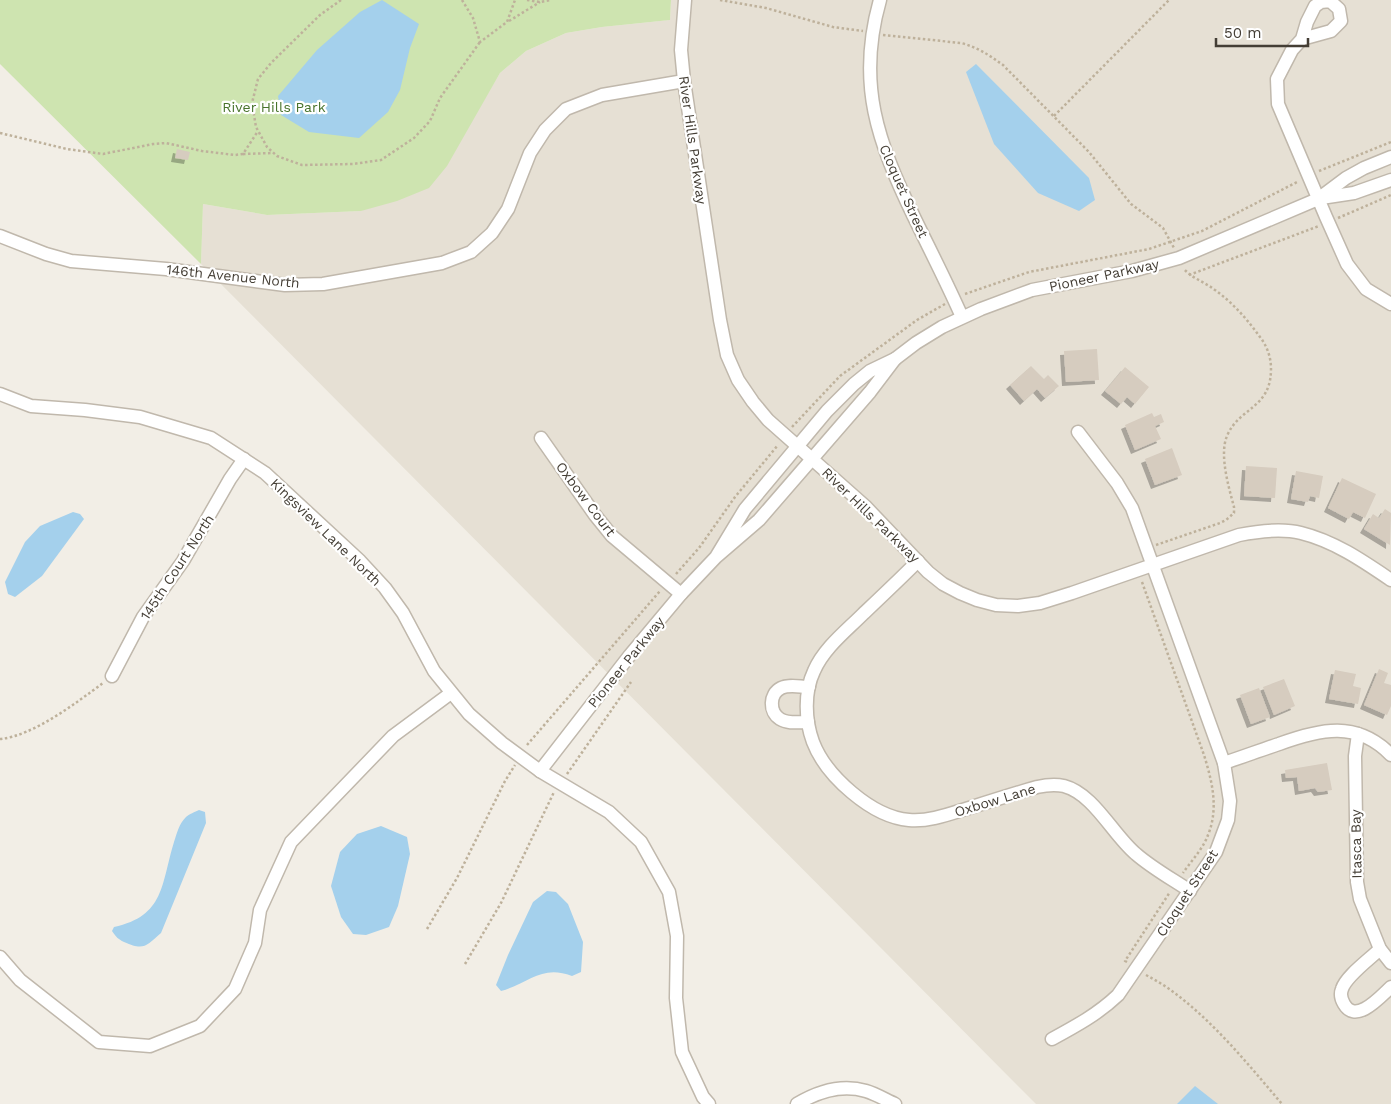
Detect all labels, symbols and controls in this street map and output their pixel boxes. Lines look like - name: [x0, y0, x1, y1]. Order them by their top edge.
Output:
- scale bar: [1216, 15, 1308, 47]
- text: 50 m: [1224, 24, 1261, 42]
- street label: River Hills Parkway: [676, 75, 710, 206]
- park label: River Hills Park: [222, 99, 326, 115]
- street label: Cloquet Street: [876, 142, 932, 240]
- street label: Pioneer Parkway: [1048, 255, 1161, 294]
- street label: 146th Avenue North: [166, 261, 300, 291]
- street label: Oxbow Court: [553, 459, 619, 539]
- street label: River Hills Parkway: [819, 464, 924, 566]
- street label: Kingsview Lane North: [267, 475, 385, 589]
- street label: 145th Court North: [137, 511, 217, 623]
- street label: Pioneer Parkway: [585, 613, 668, 711]
- street label: Oxbow Lane: [953, 780, 1037, 820]
- street label: Itasca Bay: [1347, 808, 1365, 879]
- street label: Cloquet Street: [1153, 846, 1221, 939]

